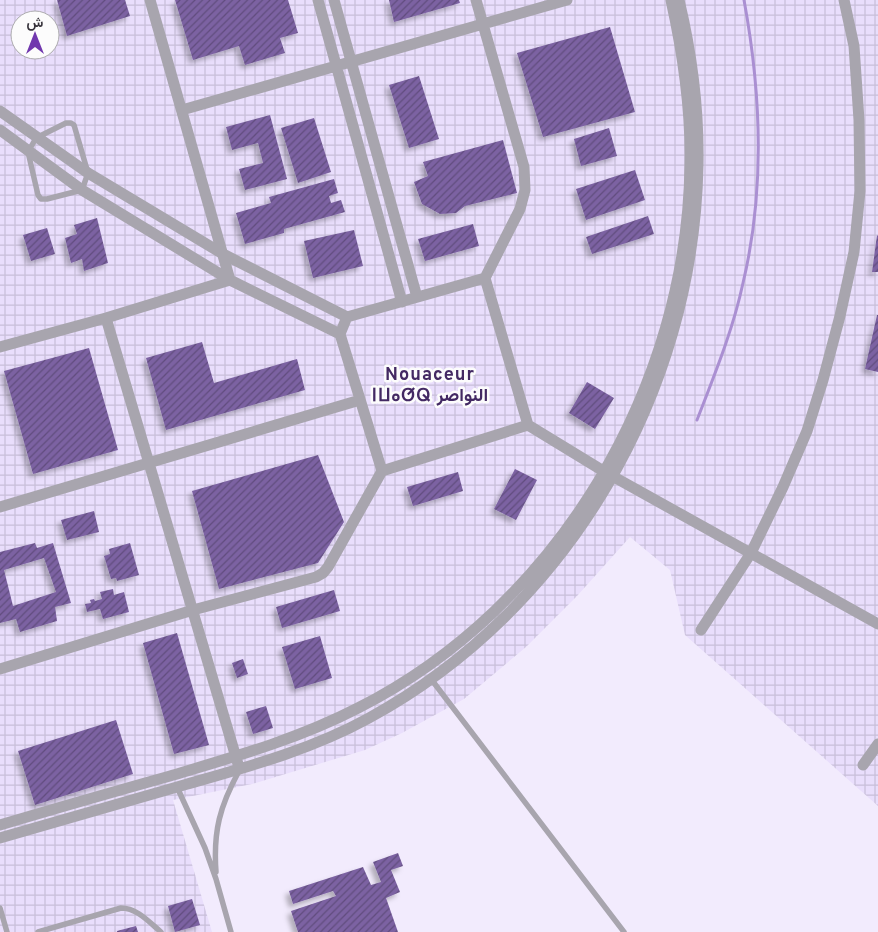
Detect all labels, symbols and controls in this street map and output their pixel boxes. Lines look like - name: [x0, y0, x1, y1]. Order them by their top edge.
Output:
- north arrow: [10, 10, 60, 60]
- text: ش: [27, 15, 44, 32]
- district label: Nouaceur ⵏⵡⴰⵚⵕ النواصر: [372, 364, 488, 408]

